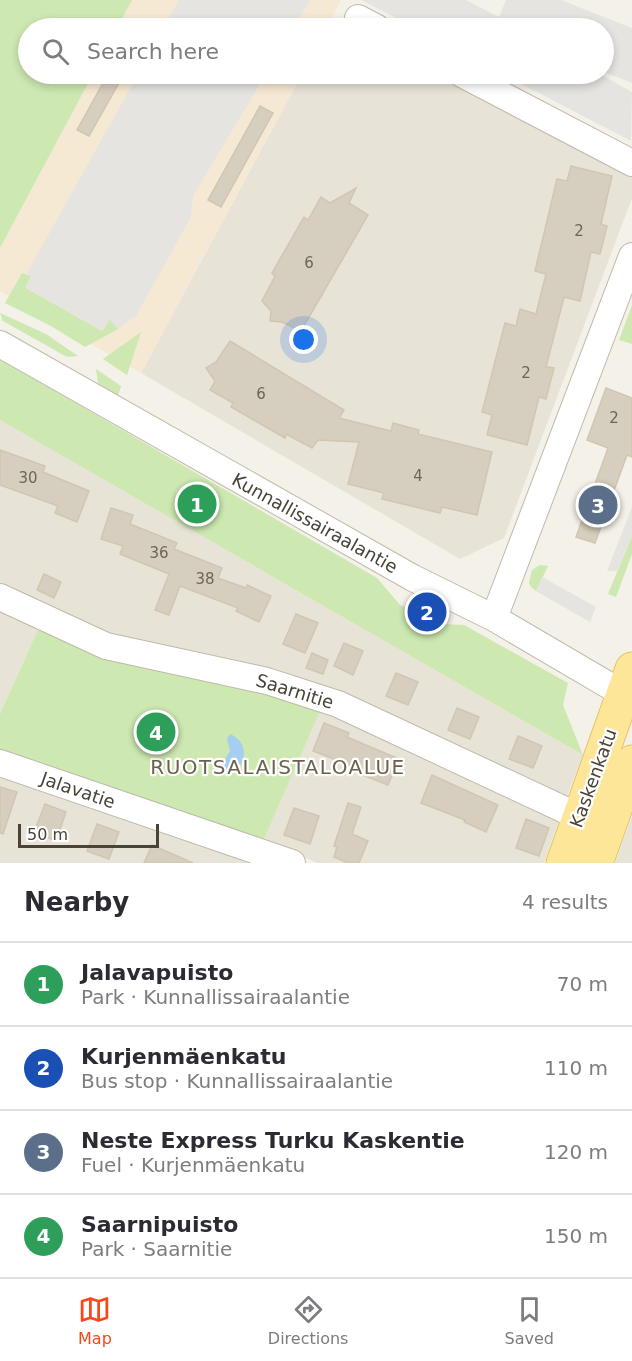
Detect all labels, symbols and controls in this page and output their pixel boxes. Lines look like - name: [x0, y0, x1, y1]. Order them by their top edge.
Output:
- search box: [18, 18, 614, 84]
- icon: search: [39, 35, 72, 68]
- text: Search here: [87, 39, 219, 64]
- house number: 2: [574, 222, 584, 240]
- house number: 6: [304, 254, 314, 272]
- your location: [289, 325, 318, 354]
- house number: 2: [521, 364, 531, 382]
- house number: 6: [256, 385, 266, 403]
- house number: 2: [609, 409, 619, 427]
- house number: 4: [413, 467, 423, 485]
- house number: 30: [18, 469, 38, 487]
- street label: Kunnallissairaalantie: [229, 469, 401, 577]
- pin: 1: [178, 482, 216, 526]
- pin: 3: [578, 482, 618, 528]
- house number: 36: [149, 544, 169, 562]
- house number: 38: [195, 570, 215, 588]
- pin: 2: [408, 590, 446, 634]
- street label: Saarnitie: [254, 669, 336, 713]
- pin: 4: [136, 710, 176, 754]
- street label: Kaskenkatu: [565, 726, 621, 830]
- district label: RUOTSALAISTALOALUE: [150, 755, 406, 779]
- street label: Jalavatie: [37, 767, 118, 812]
- scale bar: [18, 821, 159, 848]
- text: 50 m: [27, 825, 68, 844]
- text: Nearby: [24, 887, 129, 917]
- text: 4 results: [522, 890, 608, 914]
- text: Jalavapuisto: [81, 960, 233, 985]
- text: 1: [37, 972, 50, 996]
- text: 70 m: [557, 972, 608, 996]
- text: Park · Kunnallissairaalantie: [81, 985, 350, 1009]
- text: Kurjenmäenkatu: [81, 1044, 286, 1069]
- text: 2: [37, 1056, 50, 1080]
- text: 110 m: [544, 1056, 608, 1080]
- text: Bus stop · Kunnallissairaalantie: [81, 1069, 393, 1093]
- text: Neste Express Turku Kaskentie: [81, 1128, 465, 1153]
- text: 3: [37, 1140, 50, 1164]
- text: 120 m: [544, 1140, 608, 1164]
- text: Fuel · Kurjenmäenkatu: [81, 1153, 305, 1177]
- text: Saarnipuisto: [81, 1212, 238, 1237]
- text: 4: [37, 1224, 50, 1248]
- text: 150 m: [544, 1224, 608, 1248]
- text: Park · Saarnitie: [81, 1237, 232, 1261]
- tab: Map: [78, 1293, 112, 1348]
- tab: Directions: [268, 1293, 348, 1348]
- tab: Saved: [505, 1293, 554, 1348]

